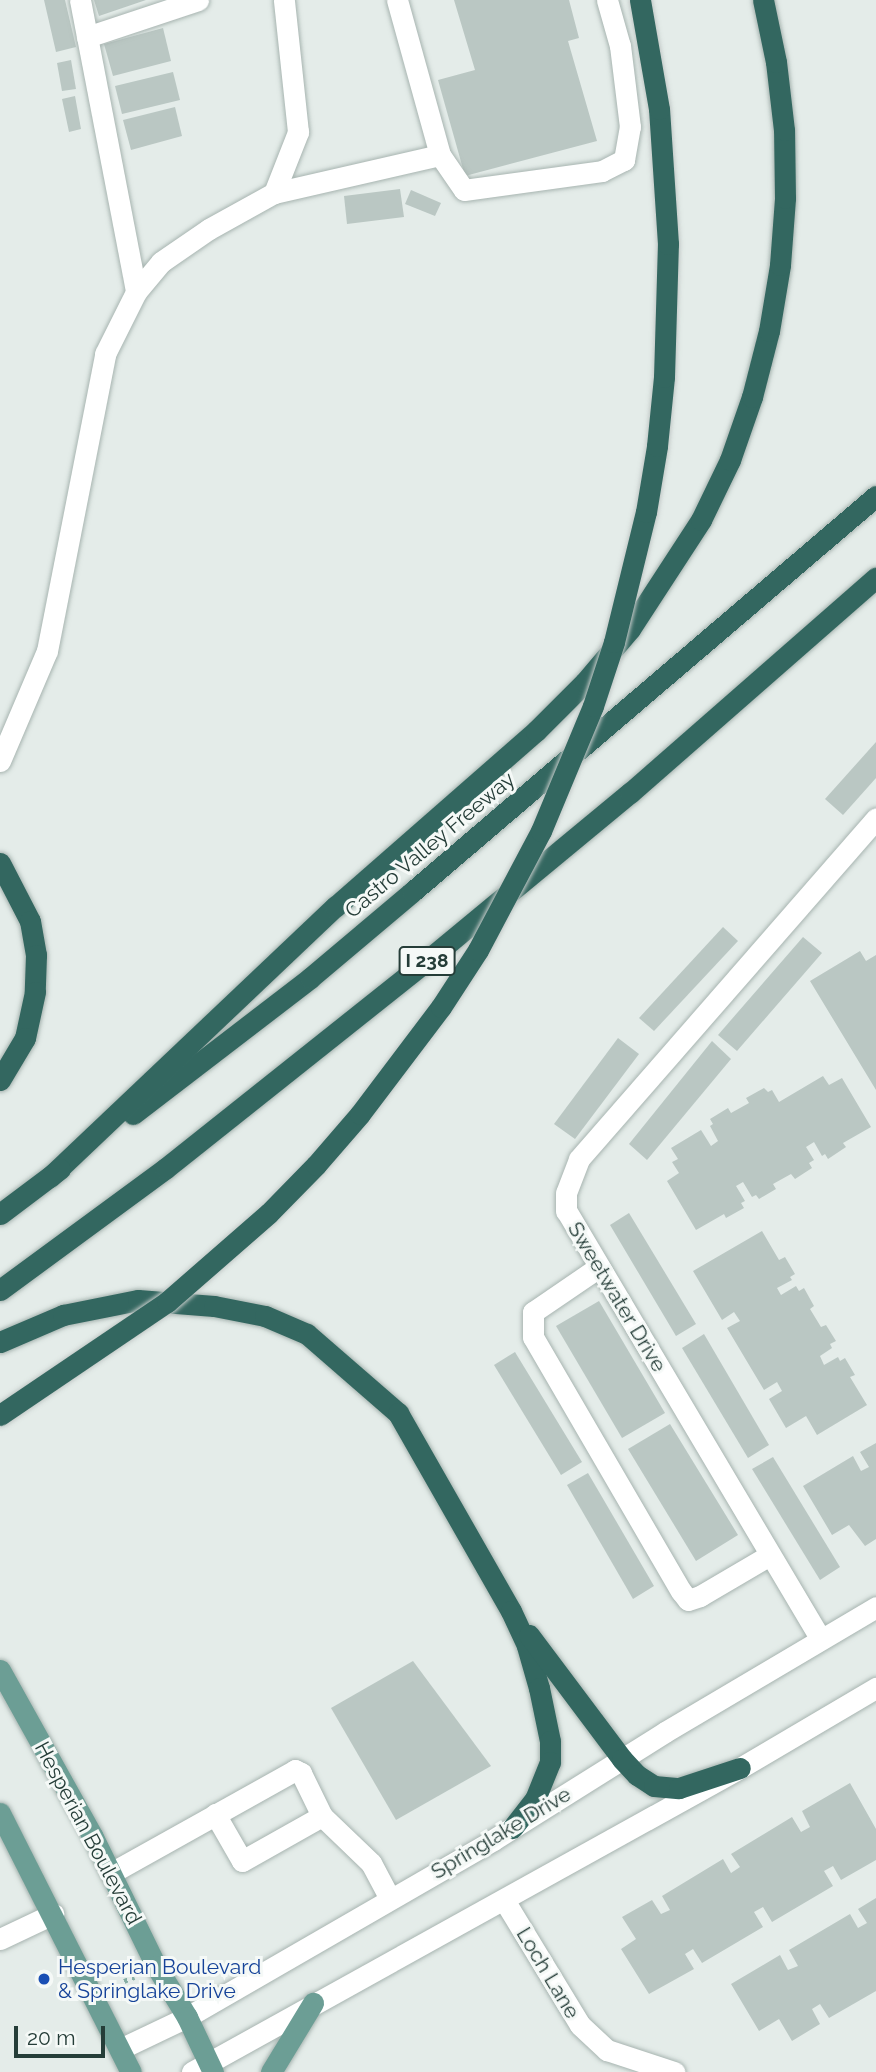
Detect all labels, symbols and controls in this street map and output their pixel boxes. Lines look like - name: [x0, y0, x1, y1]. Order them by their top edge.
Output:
- street label: Castro Valley Freeway: [340, 766, 520, 924]
- road number: I 238: [397, 945, 457, 976]
- street label: Sweetwater Drive: [562, 1217, 672, 1377]
- street label: Hesperian Boulevard: [29, 1737, 147, 1929]
- street label: Springlake Drive: [427, 1781, 575, 1885]
- street label: Loch Lane: [511, 1923, 585, 2023]
- place label: Hesperian Boulevard & Springlake Drive: [58, 1954, 261, 2004]
- marker: Hesperian Boulevard & Springlake Drive: [36, 1971, 52, 1987]
- scale bar: [18, 2012, 108, 2056]
- text: 20 m: [27, 2025, 75, 2050]

